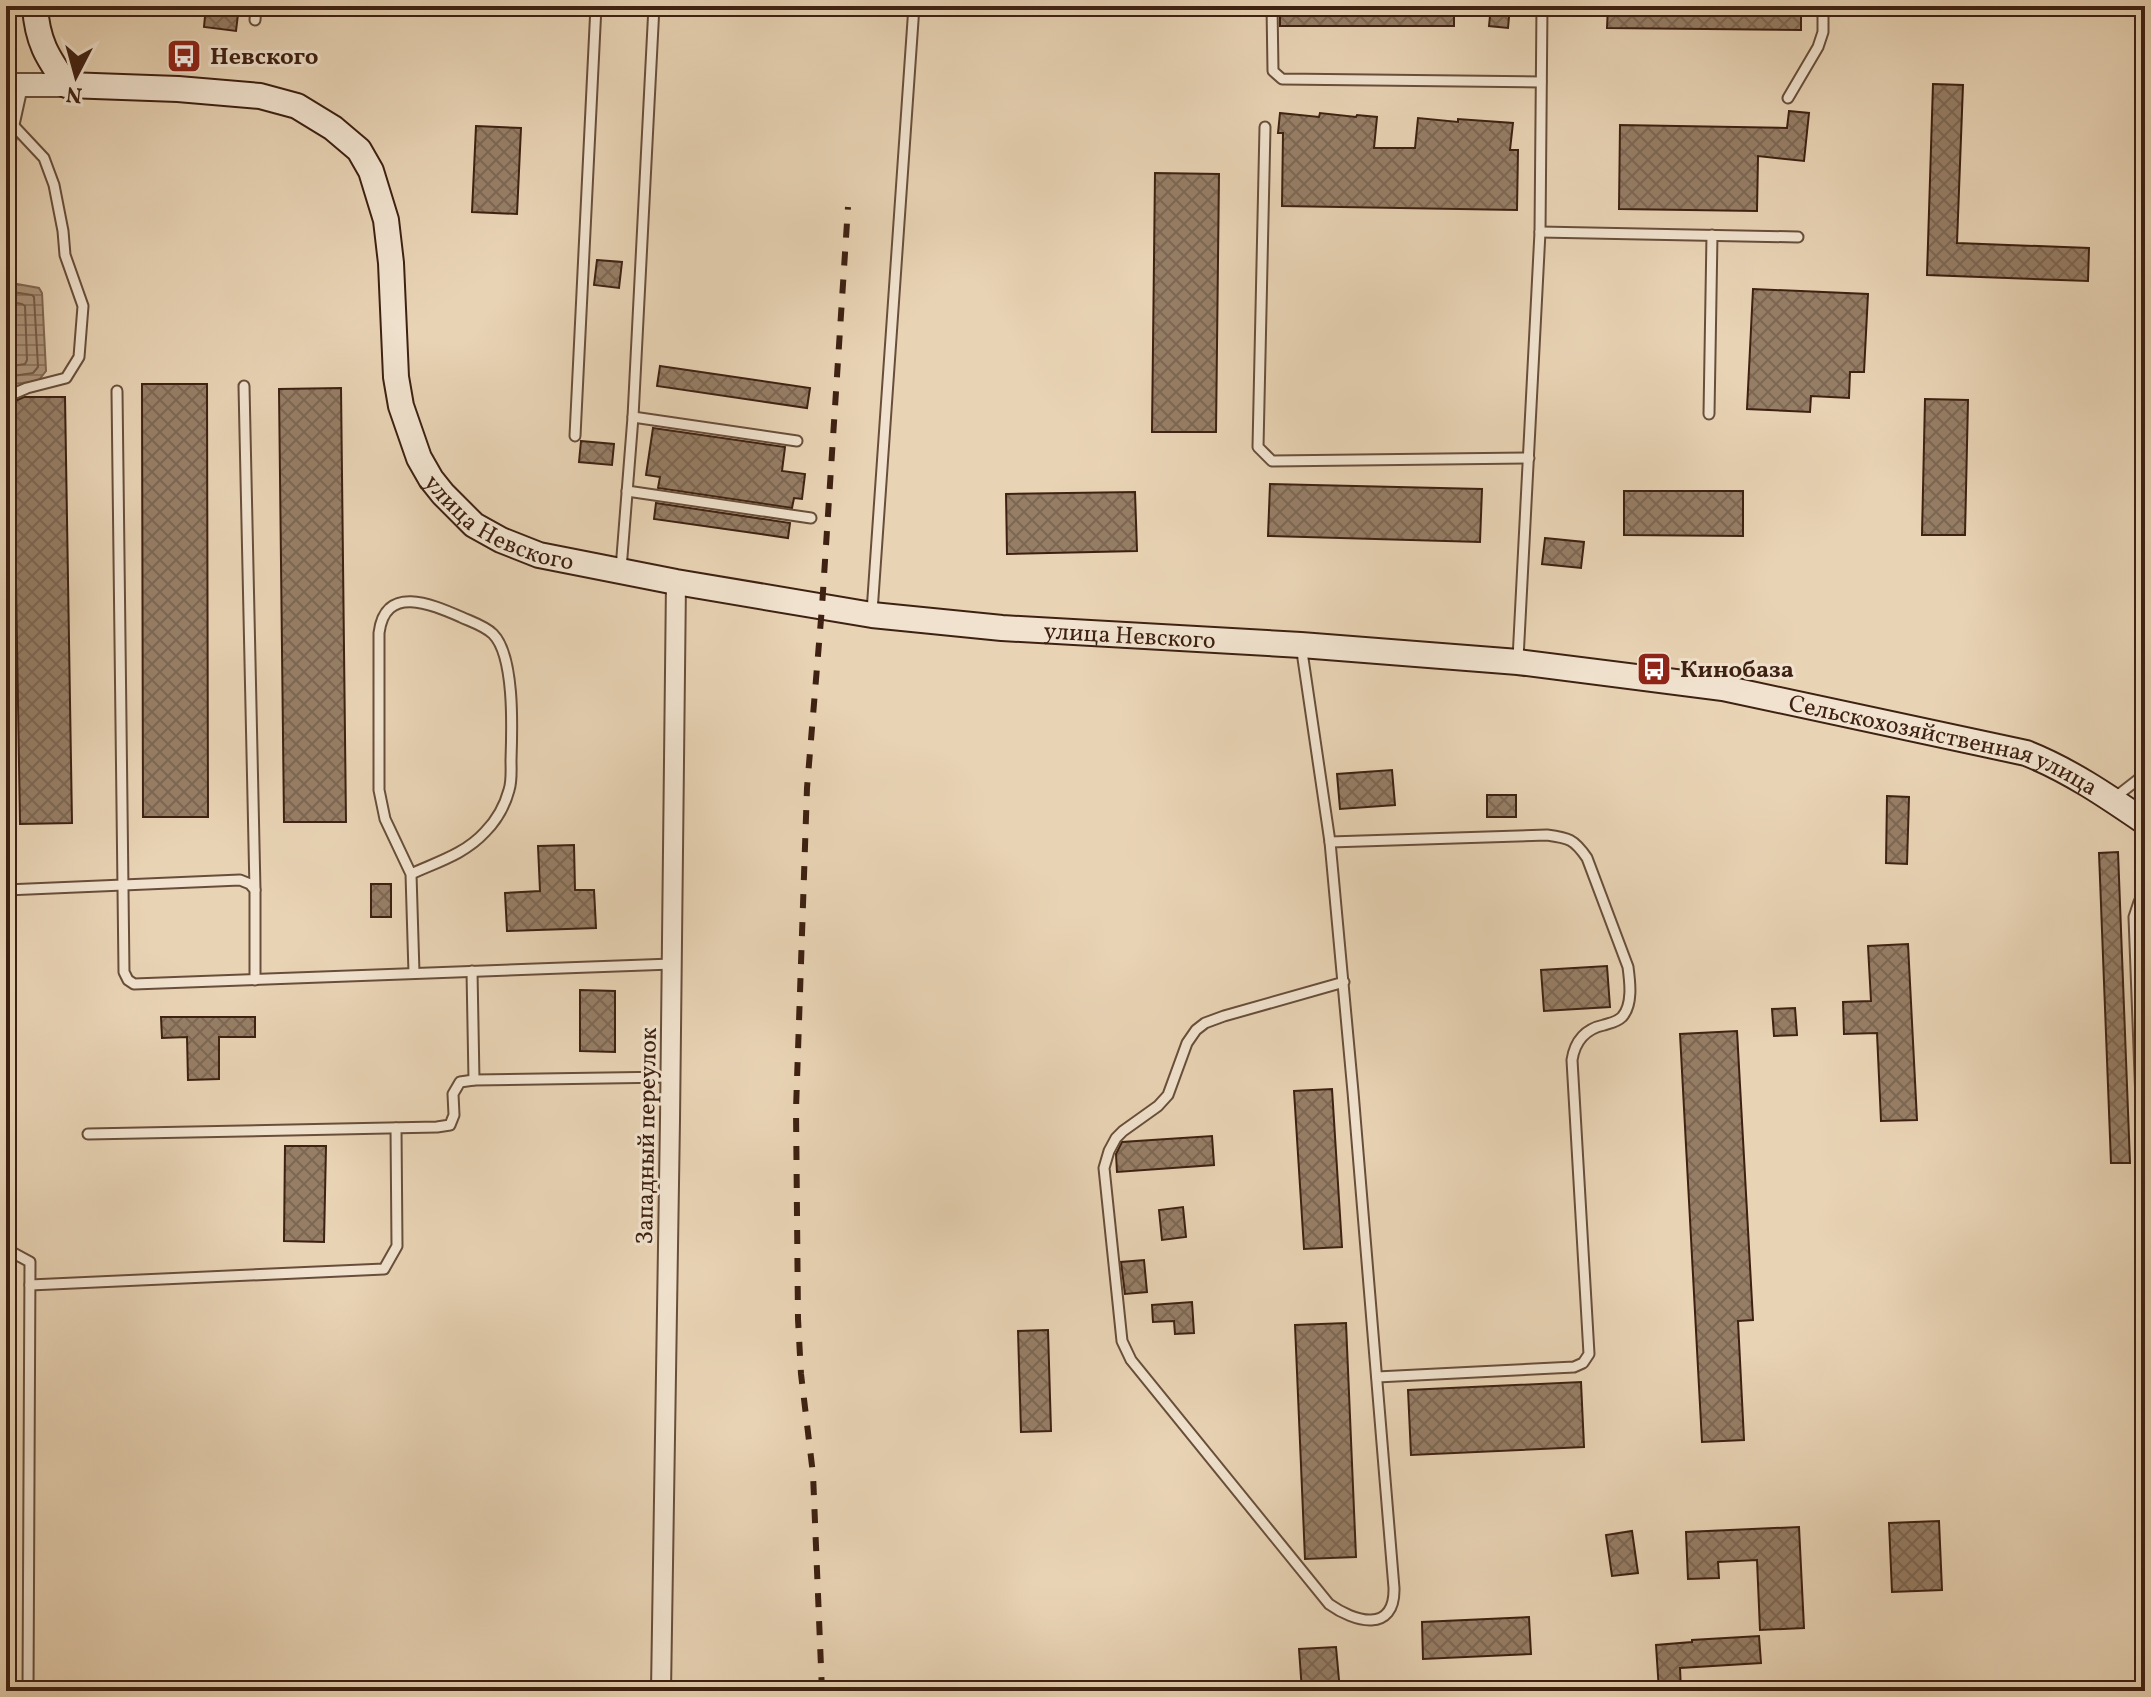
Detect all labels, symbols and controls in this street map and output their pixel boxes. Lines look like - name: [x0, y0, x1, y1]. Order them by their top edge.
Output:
- north arrow: [36, 36, 116, 116]
- bus stop icon: Невского: [165, 37, 203, 75]
- place label: Невского: [210, 41, 318, 75]
- text: N: [65, 77, 84, 110]
- street label: улица Невского: [415, 468, 576, 580]
- street label: улица Невского: [1043, 615, 1217, 659]
- bus stop icon: Кинобаза: [1635, 650, 1673, 688]
- place label: Кинобаза: [1680, 654, 1794, 688]
- street label: Сельскохозяйственная улица: [1785, 688, 2104, 805]
- street label: Западный переулок: [629, 1027, 667, 1245]

